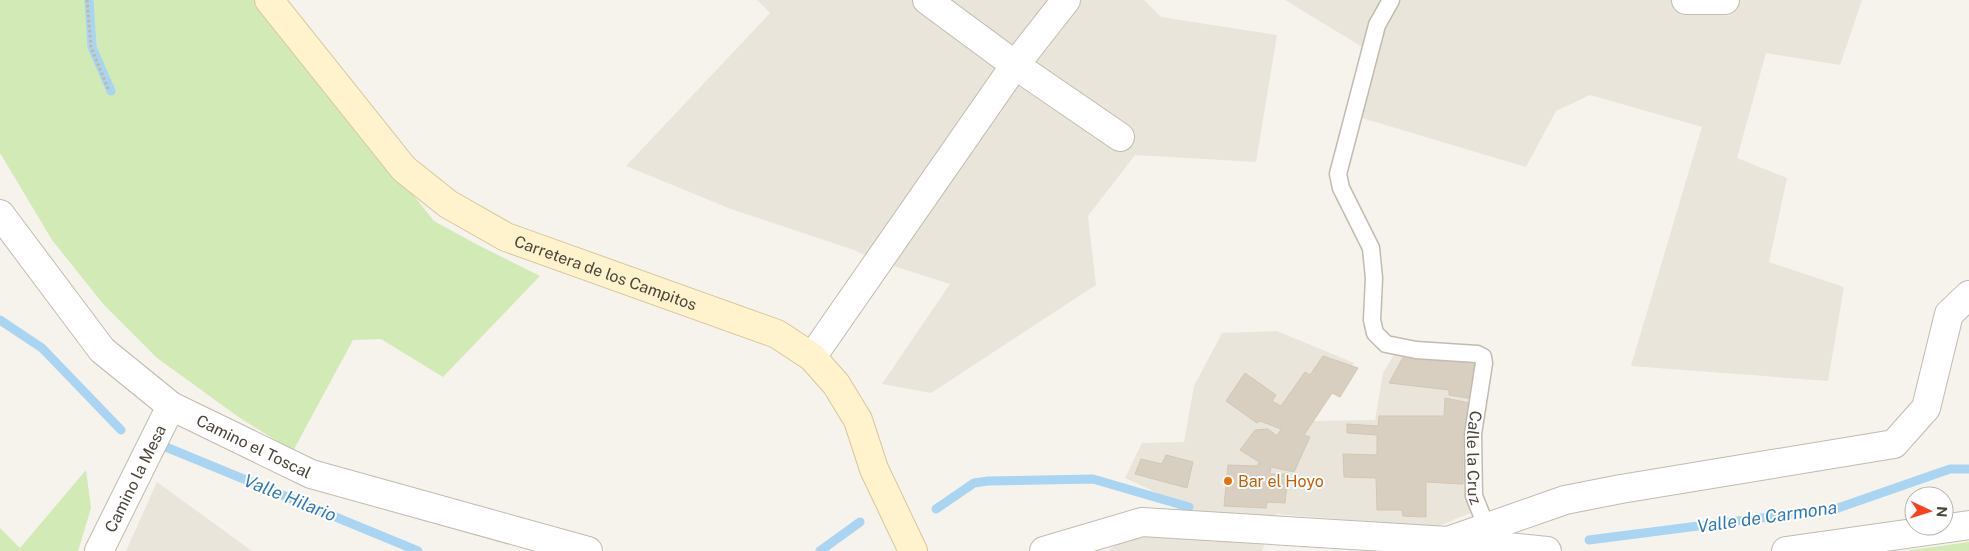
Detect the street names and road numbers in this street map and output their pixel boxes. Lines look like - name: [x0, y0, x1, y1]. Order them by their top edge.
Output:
- street label: Carretera de los Campitos: [512, 232, 699, 314]
- street label: Calle la Cruz: [1463, 409, 1486, 508]
- street label: Camino el Toscal: [193, 411, 314, 483]
- street label: Camino la Mesa: [101, 422, 170, 535]

